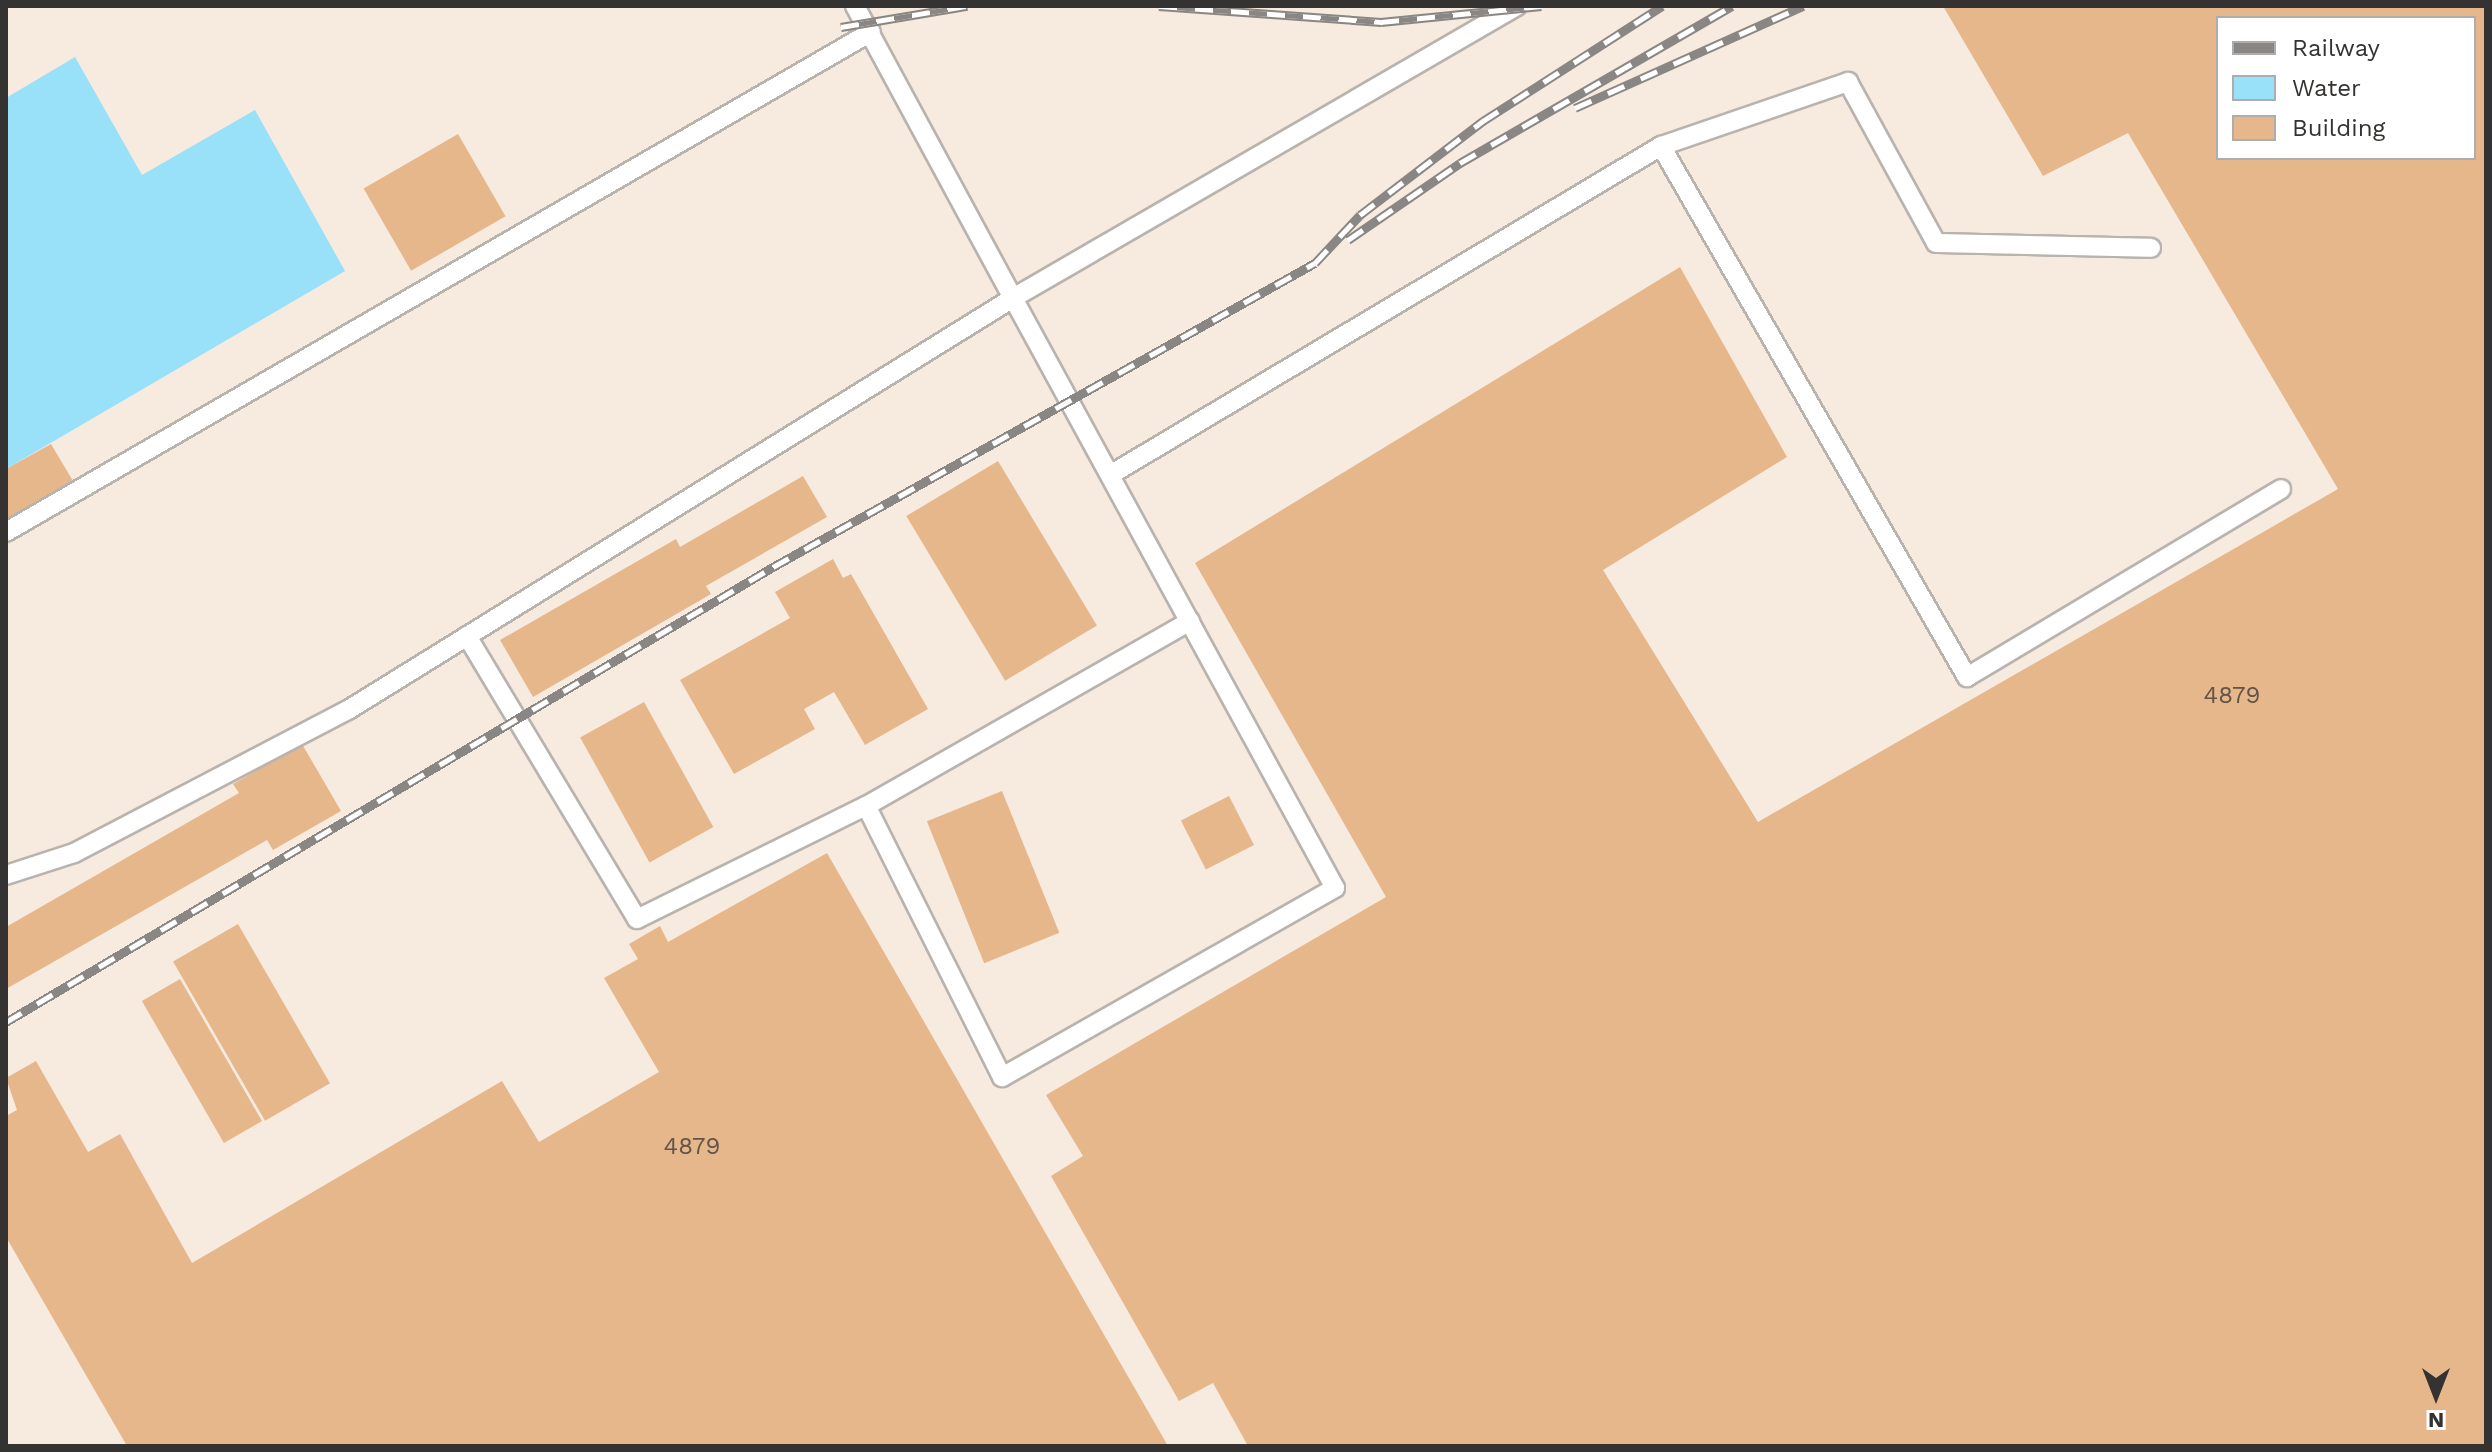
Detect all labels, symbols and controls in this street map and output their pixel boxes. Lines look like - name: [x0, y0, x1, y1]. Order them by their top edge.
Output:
- legend: [2216, 16, 2476, 160]
- text: Railway: [2292, 34, 2380, 62]
- text: Water: [2292, 74, 2361, 102]
- text: Building: [2292, 114, 2385, 142]
- house number: 4879: [2204, 682, 2260, 710]
- house number: 4879: [664, 1133, 720, 1161]
- north arrow: [2396, 1356, 2476, 1436]
- text: N: [2428, 1408, 2444, 1433]

